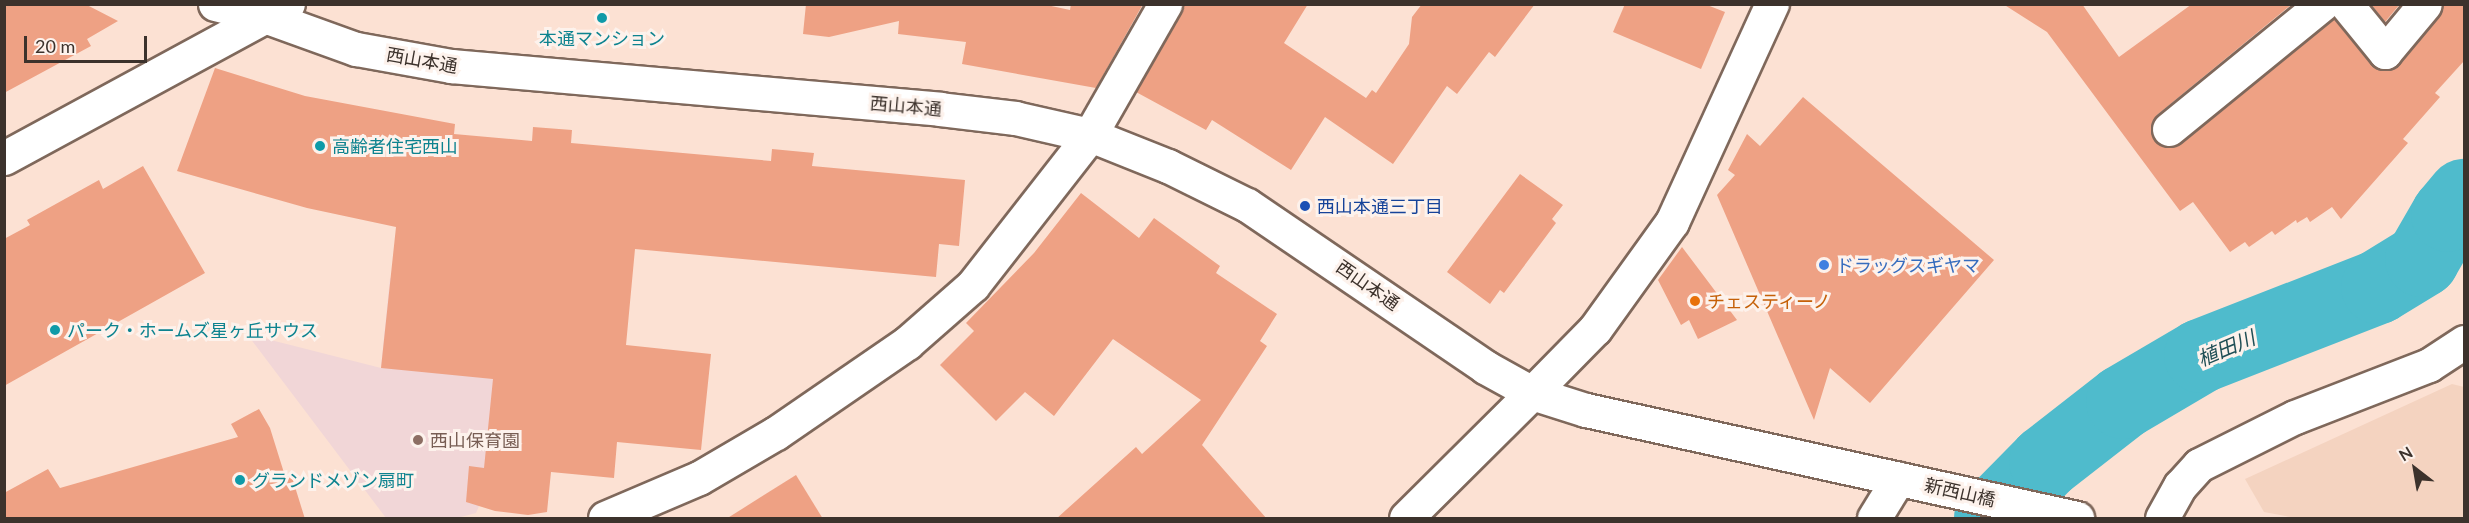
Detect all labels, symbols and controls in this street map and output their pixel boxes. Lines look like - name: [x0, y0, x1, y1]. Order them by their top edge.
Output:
- marker: 本通マンション: [595, 11, 609, 25]
- scale bar: [27, 24, 150, 62]
- place label: 本通マンション: [539, 27, 665, 49]
- text: 20 m: [35, 35, 75, 57]
- street label: 西山本通: [385, 43, 459, 77]
- street label: 西山本通: [869, 92, 943, 120]
- place label: 高齢者住宅西山: [332, 135, 458, 157]
- marker: 高齢者住宅西山: [313, 139, 327, 153]
- place label: 西山本通三丁目: [1317, 195, 1443, 217]
- marker: 西山本通三丁目: [1298, 199, 1312, 213]
- place label: ドラッグスギヤマ: [1836, 254, 1980, 276]
- street label: 西山本通: [1332, 256, 1404, 314]
- marker: ドラッグスギヤマ: [1817, 258, 1831, 272]
- place label: チェスティーノ: [1707, 290, 1833, 312]
- marker: チェスティーノ: [1688, 294, 1702, 308]
- place label: パーク・ホームズ星ヶ丘サウス: [67, 319, 319, 341]
- marker: パーク・ホームズ星ヶ丘サウス: [48, 323, 62, 337]
- water label: 植田川: [2194, 325, 2258, 371]
- place label: 西山保育園: [430, 429, 520, 451]
- marker: 西山保育園: [411, 433, 425, 447]
- north arrow: [2385, 439, 2445, 499]
- text: N: [2395, 442, 2416, 464]
- place label: グランドメゾン扇町: [252, 469, 414, 491]
- marker: グランドメゾン扇町: [233, 473, 247, 487]
- street label: 新西山橋: [1922, 473, 1998, 511]

